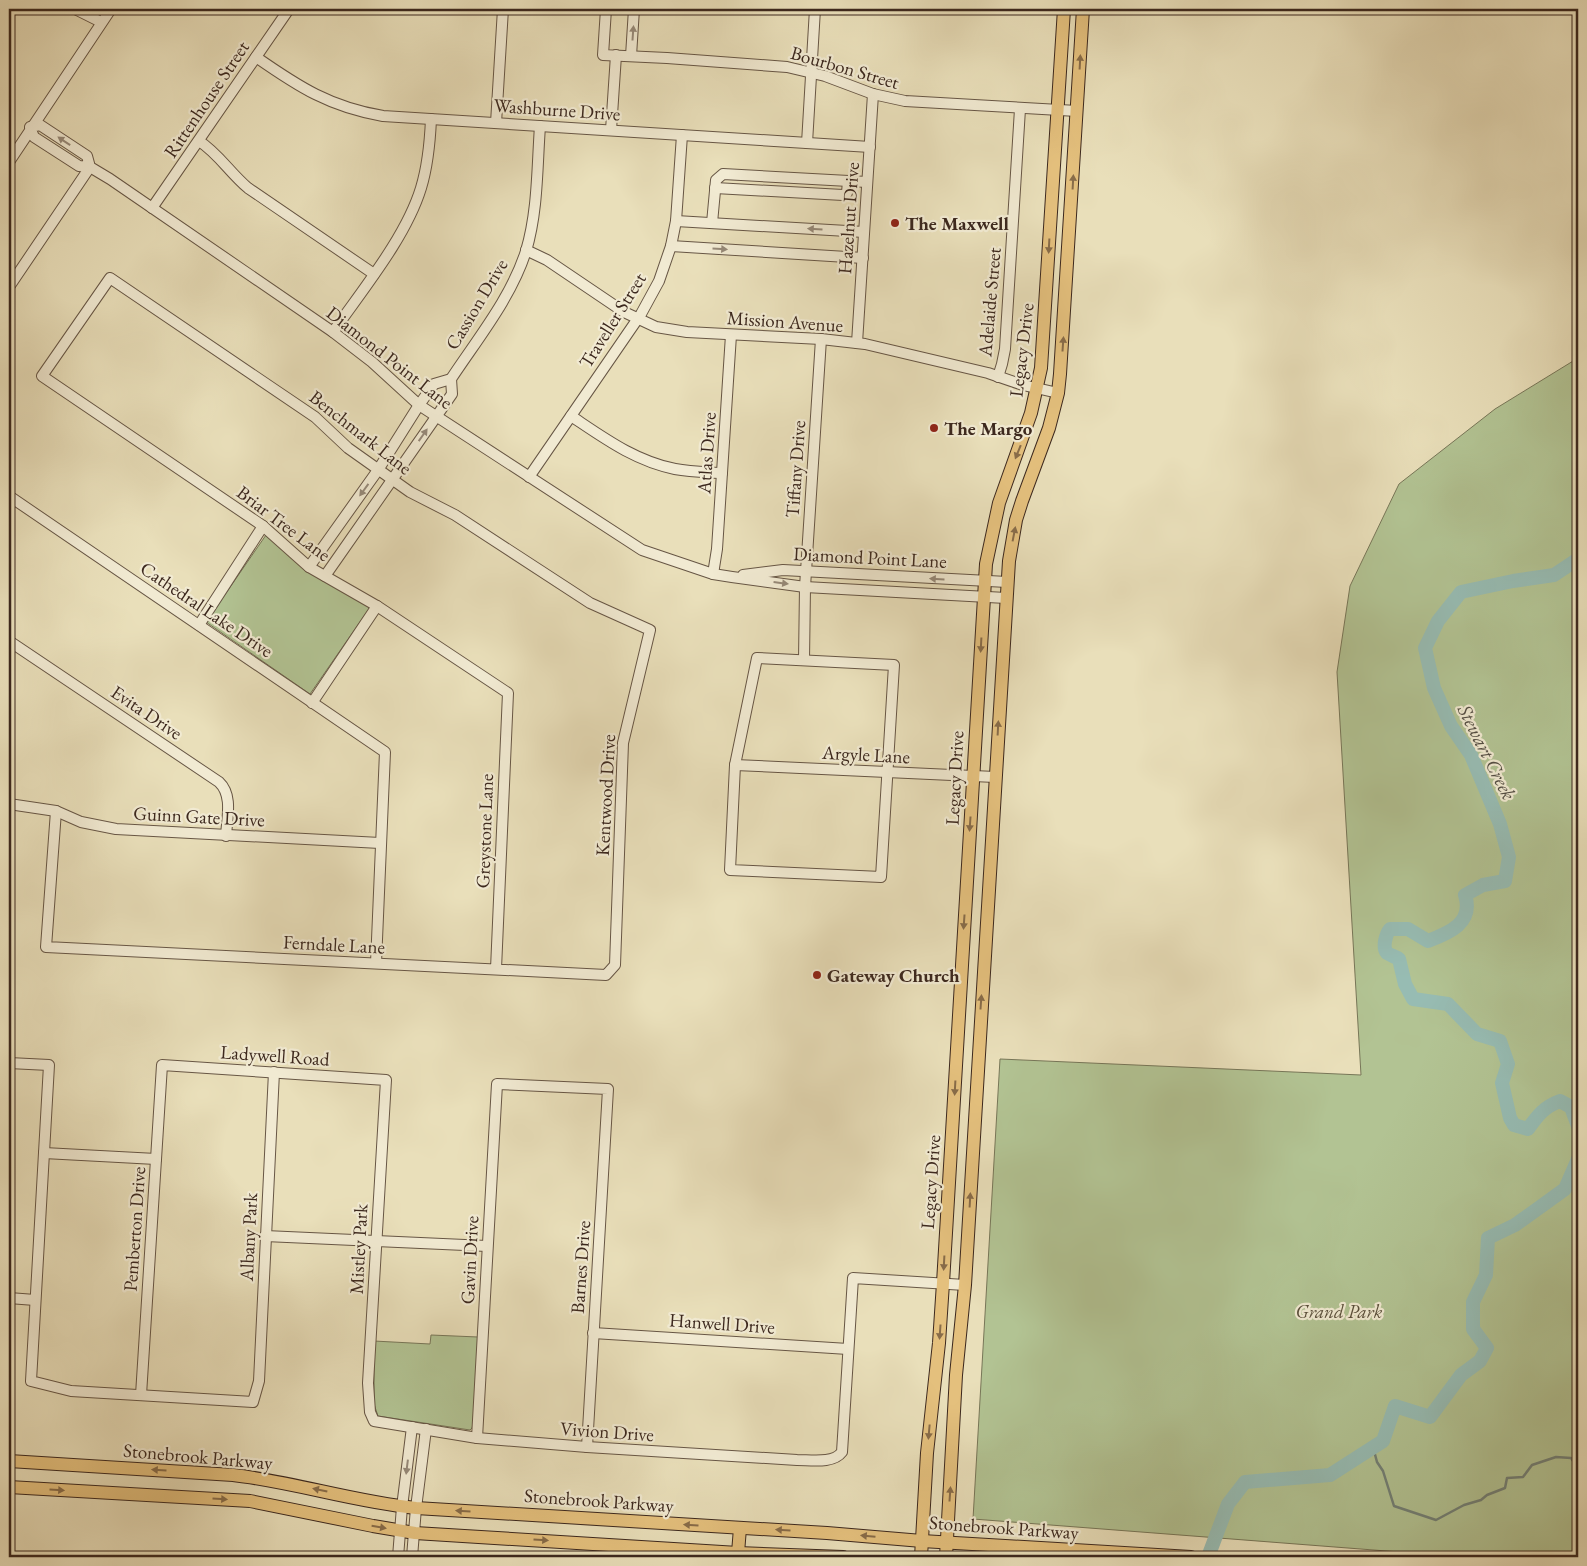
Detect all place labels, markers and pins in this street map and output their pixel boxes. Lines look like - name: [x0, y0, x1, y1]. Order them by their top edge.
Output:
- place label: The Maxwell: [905, 211, 1010, 236]
- marker: The Maxwell: [889, 217, 901, 229]
- place label: The Margo: [944, 416, 1033, 441]
- marker: The Margo: [928, 422, 940, 434]
- place label: Gateway Church: [827, 963, 960, 988]
- marker: Gateway Church: [811, 969, 823, 981]

